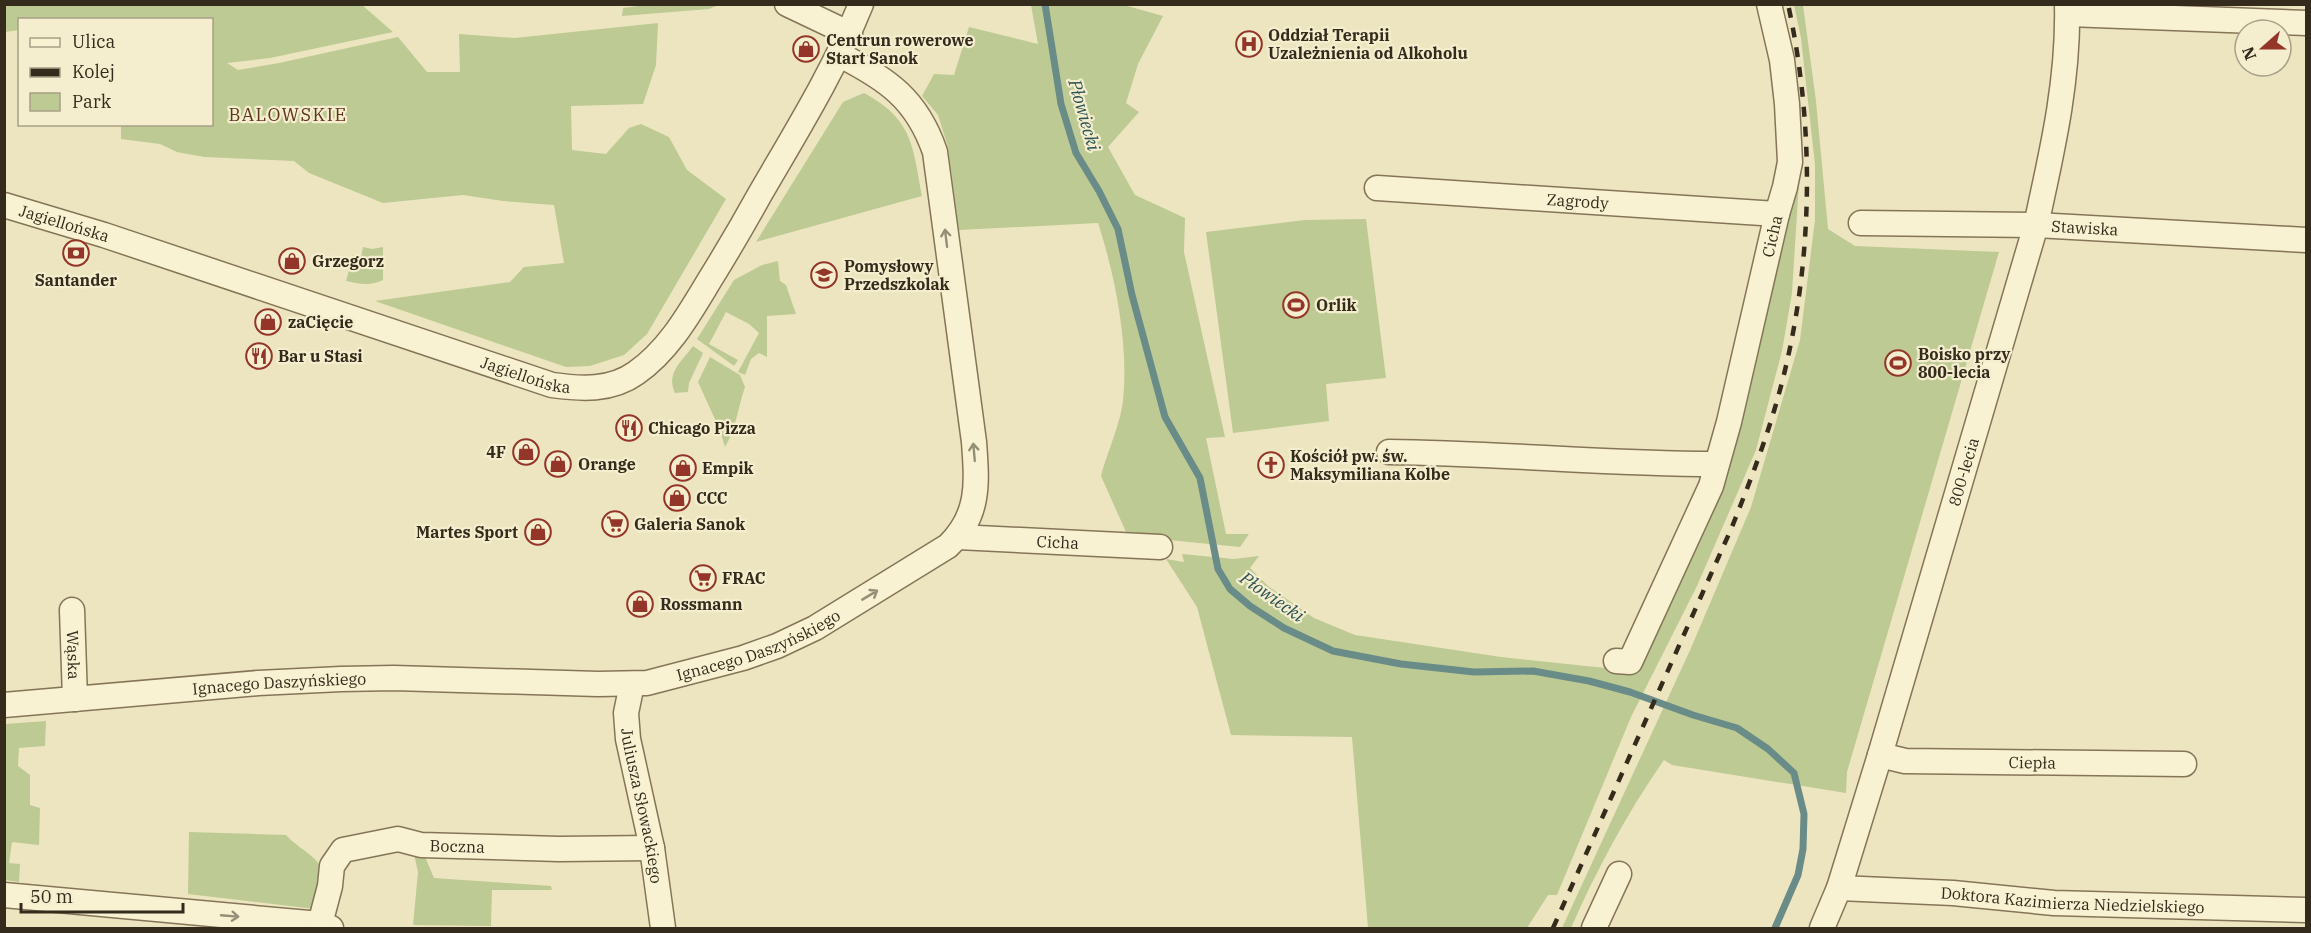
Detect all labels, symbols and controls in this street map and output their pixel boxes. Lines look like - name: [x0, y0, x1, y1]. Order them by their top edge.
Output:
- legend: [18, 18, 213, 126]
- north arrow: [2233, 18, 2293, 78]
- place label: Oddział Terapii Uzależnienia od Alkoholu: [1268, 25, 1468, 63]
- hospital icon: Oddział Terapii Uzależnienia od Alkoholu: [1234, 29, 1264, 59]
- text: Ulica: [72, 30, 116, 53]
- place label: Centrun rowerowe Start Sanok: [826, 30, 974, 68]
- shop icon: Centrun rowerowe Start Sanok: [791, 34, 821, 64]
- text: N: [2237, 44, 2261, 63]
- text: Kolej: [72, 60, 115, 83]
- water label: Płowiecki: [1063, 76, 1106, 154]
- text: Park: [72, 90, 112, 113]
- district label: BALOWSKIE: [229, 103, 347, 126]
- street label: Zagrody: [1546, 189, 1610, 213]
- street label: Jagiellońska: [17, 200, 112, 246]
- street label: Cicha: [1757, 213, 1786, 259]
- street label: Stawiska: [2051, 216, 2119, 240]
- one-way arrow: [940, 228, 951, 248]
- bank icon: Santander: [61, 238, 91, 268]
- shop icon: Grzegorz: [277, 246, 307, 276]
- place label: Grzegorz: [312, 251, 384, 271]
- place label: Pomysłowy Przedszkolak: [844, 256, 950, 294]
- school or university icon: Pomysłowy Przedszkolak: [809, 260, 839, 290]
- place label: Santander: [35, 270, 117, 290]
- sports icon: Orlik: [1281, 290, 1311, 320]
- place label: Orlik: [1316, 295, 1357, 315]
- shop icon: zaCięcie: [253, 307, 283, 337]
- place label: zaCięcie: [288, 312, 353, 332]
- restaurant icon: Bar u Stasi: [244, 341, 274, 371]
- place label: Boisko przy 800-lecia: [1918, 344, 2011, 382]
- place label: Bar u Stasi: [278, 346, 363, 366]
- sports icon: Boisko przy 800-lecia: [1883, 348, 1913, 378]
- street label: Jagiellońska: [478, 352, 572, 397]
- restaurant icon: Chicago Pizza: [614, 413, 644, 443]
- place label: Chicago Pizza: [648, 418, 756, 438]
- street label: 800-lecia: [1944, 435, 1983, 508]
- shop icon: 4F: [511, 437, 541, 467]
- place label: 4F: [486, 442, 506, 462]
- one-way arrow: [968, 442, 979, 462]
- place label: Kościół pw. św. Maksymiliana Kolbe: [1290, 446, 1450, 484]
- shop icon: Orange: [543, 449, 573, 479]
- church icon: Kościół pw. św. Maksymiliana Kolbe: [1256, 450, 1286, 480]
- shop icon: Empik: [668, 453, 698, 483]
- place label: Orange: [578, 454, 636, 474]
- place label: Empik: [702, 458, 754, 478]
- shop icon: CCC: [662, 483, 692, 513]
- place label: CCC: [696, 488, 728, 508]
- supermarket icon: Galeria Sanok: [600, 509, 630, 539]
- place label: Galeria Sanok: [634, 514, 745, 534]
- shop icon: Martes Sport: [523, 517, 553, 547]
- place label: Martes Sport: [416, 522, 518, 542]
- street label: Cicha: [1036, 531, 1080, 553]
- supermarket icon: FRAC: [688, 563, 718, 593]
- water label: Płowiecki: [1235, 566, 1309, 627]
- place label: FRAC: [722, 568, 766, 588]
- shop icon: Rossmann: [625, 589, 655, 619]
- one-way arrow: [861, 589, 878, 601]
- place label: Rossmann: [660, 594, 743, 614]
- street label: Ignacego Daszyńskiego: [674, 605, 844, 685]
- street label: Wąska: [63, 630, 84, 680]
- street label: Ignacego Daszyńskiego: [191, 669, 366, 699]
- street label: Juliusza Słowackiego: [617, 727, 667, 885]
- street label: Ciepła: [2008, 752, 2056, 773]
- street label: Boczna: [429, 835, 486, 857]
- scale bar: [21, 876, 183, 914]
- street label: Doktora Kazimierza Niedzielskiego: [1940, 882, 2205, 917]
- text: 50 m: [30, 885, 73, 908]
- one-way arrow: [220, 911, 239, 922]

